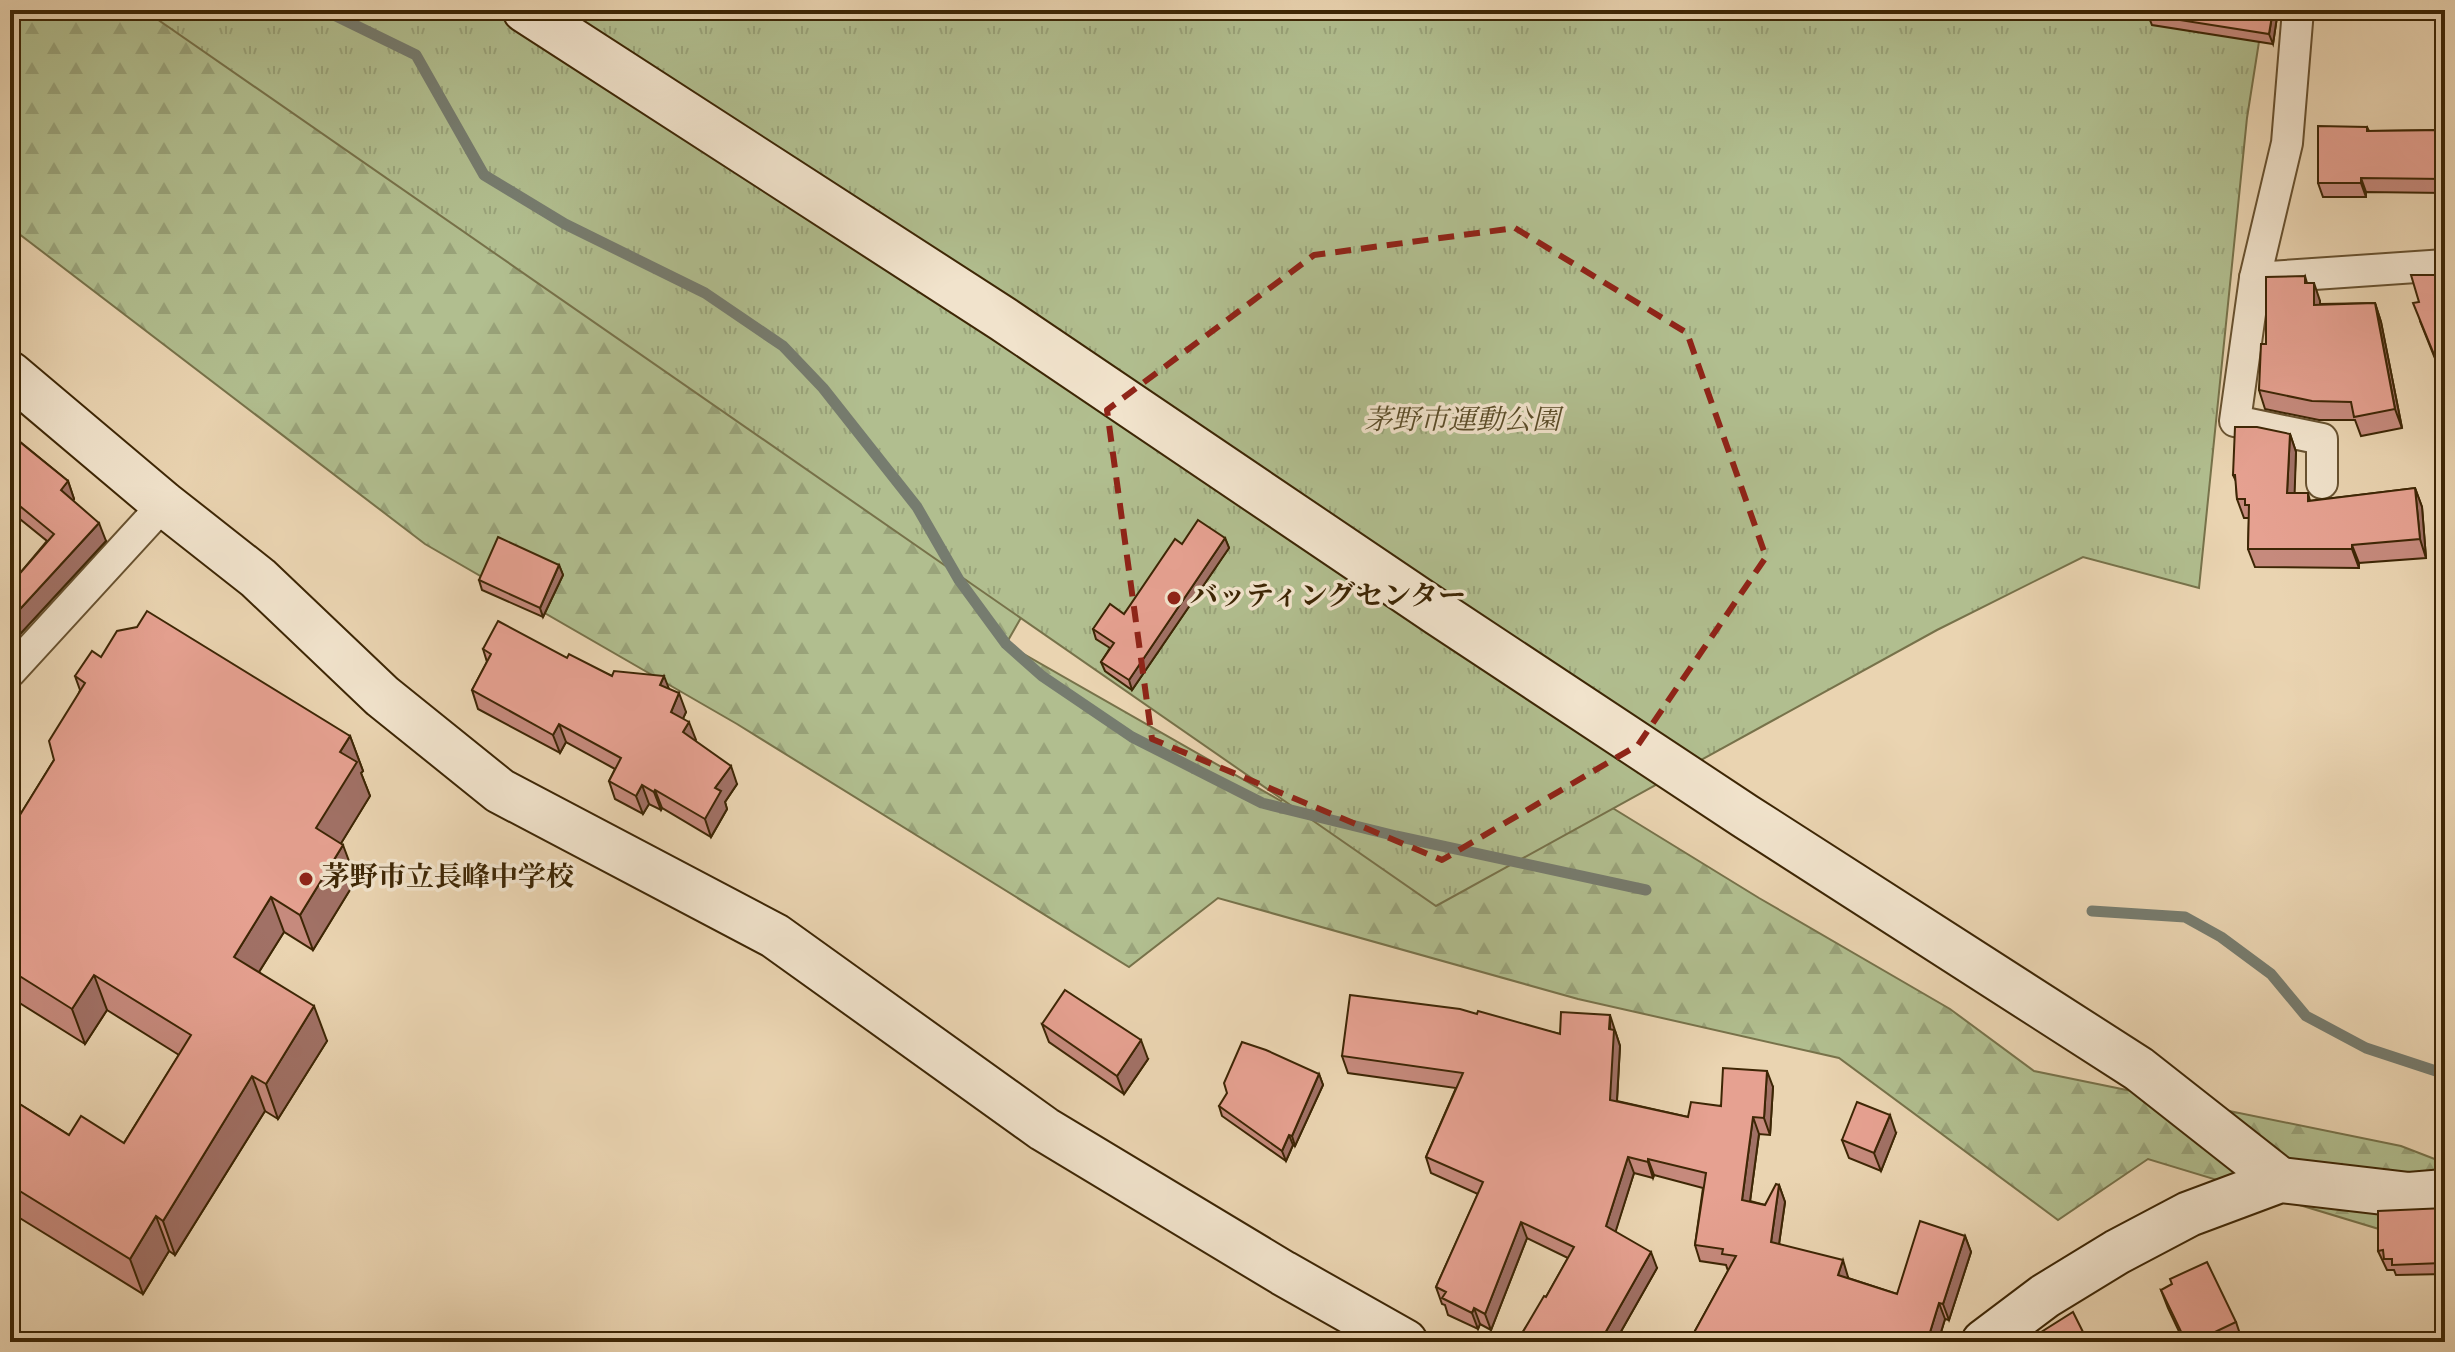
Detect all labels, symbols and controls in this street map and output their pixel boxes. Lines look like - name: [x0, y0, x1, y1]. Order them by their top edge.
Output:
- park label: 茅野市運動公園: [1364, 402, 1564, 442]
- place label: バッティングセンター: [1190, 578, 1466, 618]
- marker: バッティングセンター: [1165, 589, 1183, 607]
- place label: 茅野市立長峰中学校: [322, 859, 574, 899]
- marker: 茅野市立長峰中学校: [297, 870, 315, 888]

